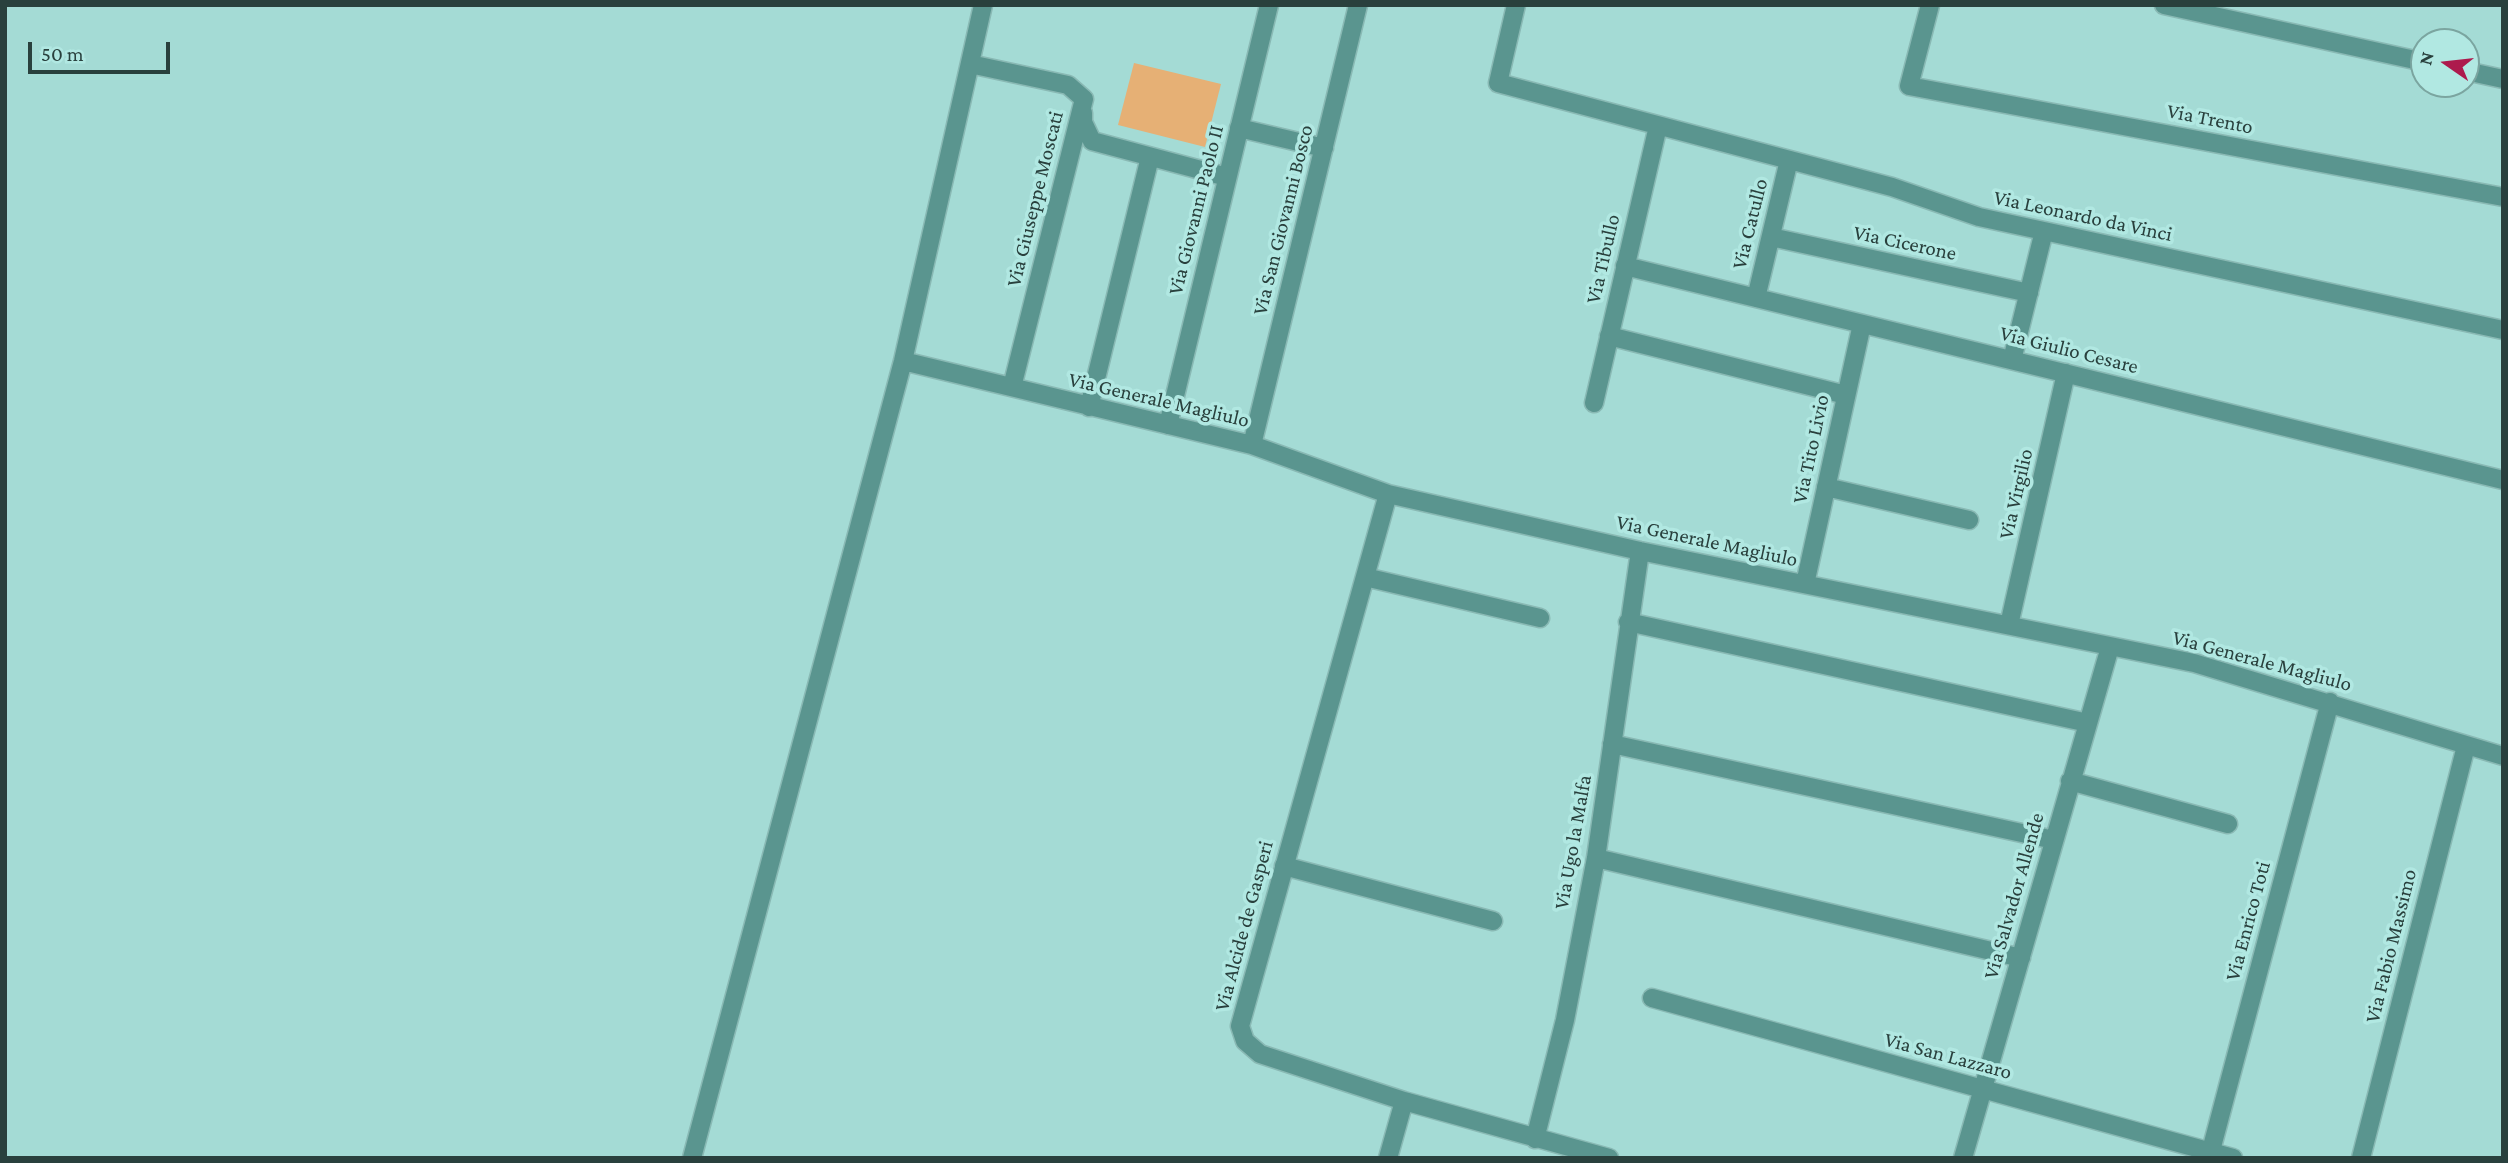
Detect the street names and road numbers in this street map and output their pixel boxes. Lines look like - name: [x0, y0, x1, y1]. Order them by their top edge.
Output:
- street label: Via Trento: [2165, 98, 2255, 140]
- street label: Via Giuseppe Moscati: [1001, 108, 1069, 290]
- street label: Via Giovanni Paolo II: [1163, 122, 1229, 298]
- street label: Via San Giovanni Bosco: [1247, 122, 1319, 318]
- street label: Via Catullo: [1727, 176, 1773, 272]
- street label: Via Leonardo da Vinci: [1992, 185, 2174, 247]
- street label: Via Tibullo: [1580, 212, 1626, 306]
- street label: Via Cicerone: [1851, 220, 1959, 266]
- street label: Via Giulio Cesare: [1997, 321, 2141, 379]
- street label: Via Generale Magliulo: [1066, 367, 1252, 433]
- street label: Via Tito Livio: [1787, 392, 1835, 506]
- street label: Via Virgilio: [1993, 446, 2039, 542]
- street label: Via Generale Magliulo: [1614, 509, 1800, 573]
- street label: Via Generale Magliulo: [2170, 625, 2354, 697]
- street label: Via Ugo la Malfa: [1549, 773, 1597, 911]
- street label: Via Salvador Allende: [1978, 810, 2050, 982]
- street label: Via Alcide de Gasperi: [1209, 838, 1279, 1014]
- street label: Via Enrico Toti: [2220, 858, 2276, 984]
- street label: Via Fabio Massimo: [2360, 867, 2422, 1025]
- street label: Via San Lazzaro: [1882, 1027, 2014, 1085]

